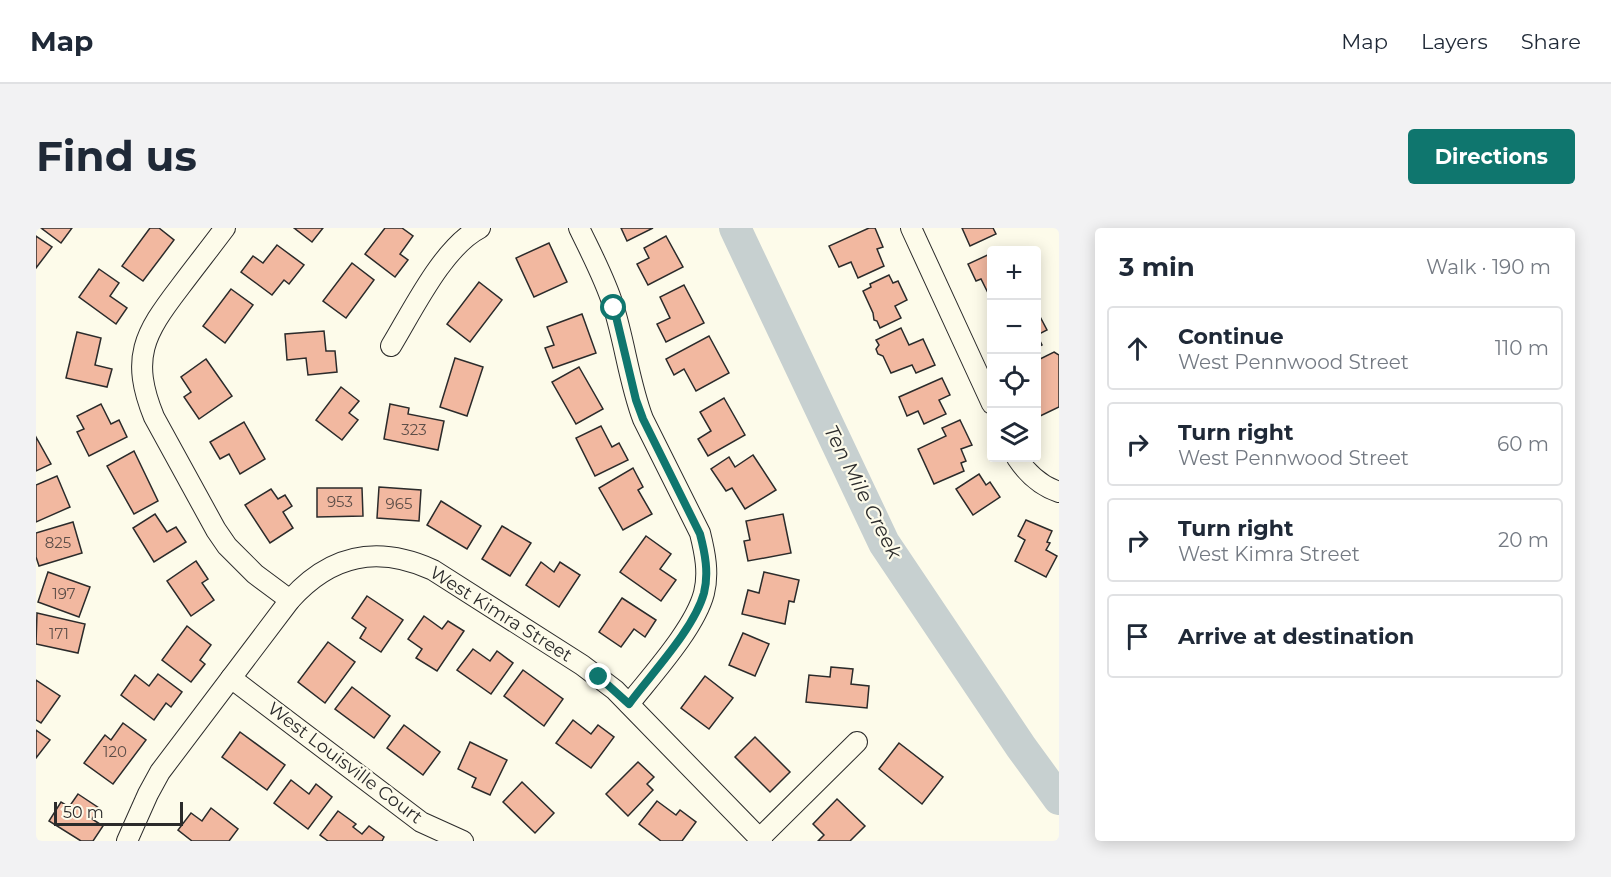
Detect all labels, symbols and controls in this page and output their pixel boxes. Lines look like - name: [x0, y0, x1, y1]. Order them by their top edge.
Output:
- text: Map: [30, 24, 93, 58]
- text: Map: [1341, 29, 1388, 54]
- text: Layers: [1421, 29, 1488, 54]
- text: Share: [1521, 29, 1581, 54]
- button: Directions: [1408, 129, 1575, 184]
- text: Find us: [36, 130, 197, 182]
- map controls: [987, 246, 1041, 462]
- button: +: [987, 246, 1041, 300]
- text: 3 min: [1119, 251, 1195, 283]
- text: Walk · 190 m: [1426, 255, 1551, 279]
- route start: [600, 294, 626, 320]
- button: −: [987, 300, 1041, 354]
- text: Continue: [1178, 323, 1284, 350]
- icon: ahead: [1121, 332, 1154, 365]
- text: 110 m: [1495, 336, 1549, 360]
- text: West Pennwood Street: [1178, 350, 1409, 374]
- button: locate: [987, 354, 1041, 408]
- button: layers: [987, 408, 1041, 462]
- text: Turn right: [1178, 419, 1293, 446]
- house number: 323: [401, 420, 427, 439]
- water label: Ten Mile Creek: [819, 421, 907, 564]
- icon: right: [1121, 428, 1154, 461]
- text: 60 m: [1497, 432, 1549, 456]
- text: West Pennwood Street: [1178, 446, 1409, 470]
- house number: 953: [327, 492, 353, 511]
- house number: 965: [386, 494, 412, 513]
- text: Turn right: [1178, 515, 1293, 542]
- icon: right: [1121, 524, 1154, 557]
- text: 20 m: [1498, 528, 1549, 552]
- house number: 825: [45, 533, 71, 552]
- text: West Kimra Street: [1178, 542, 1360, 566]
- street label: West Kimra Street: [426, 561, 576, 667]
- house number: 197: [52, 584, 76, 603]
- icon: arrive: [1121, 620, 1154, 653]
- text: Arrive at destination: [1178, 623, 1414, 650]
- house number: 171: [49, 624, 69, 643]
- route end: [585, 663, 611, 689]
- street label: West Louisville Court: [263, 698, 427, 828]
- house number: 120: [103, 742, 127, 761]
- scale bar: [54, 799, 183, 826]
- text: 50 m: [63, 803, 104, 822]

